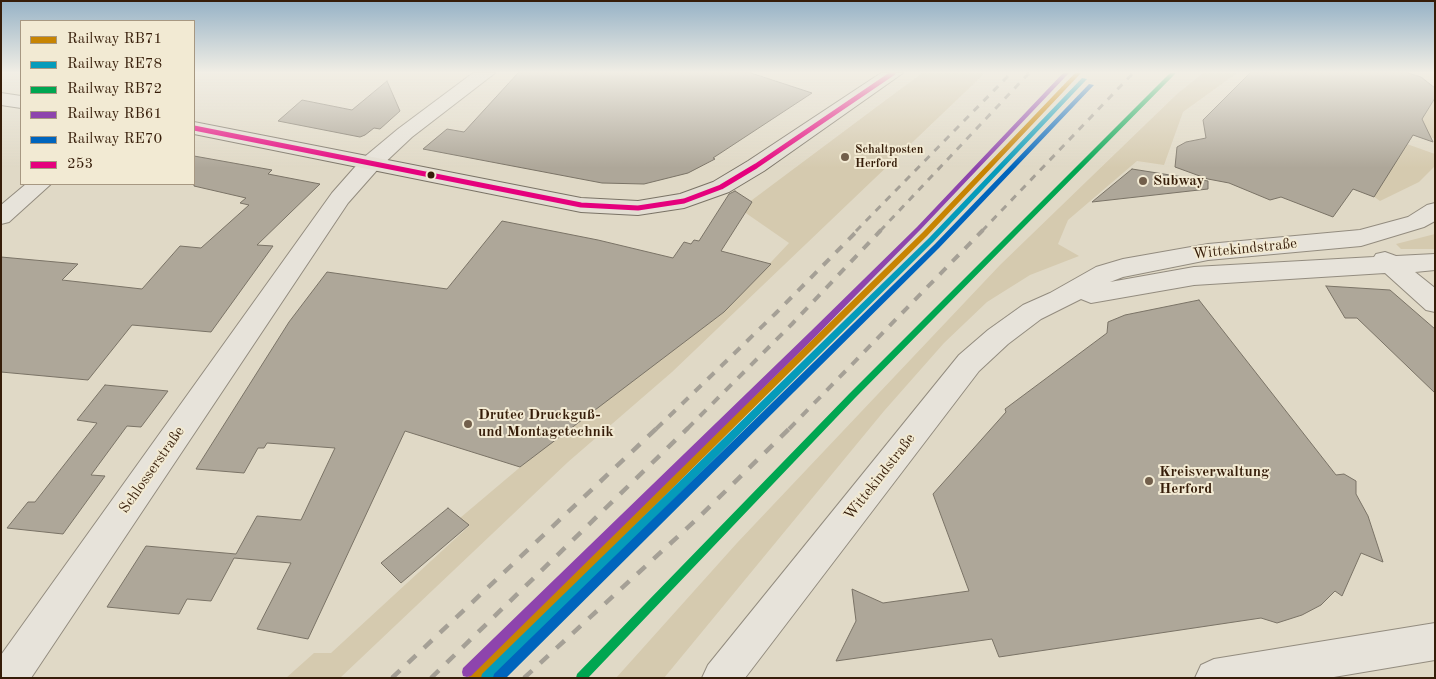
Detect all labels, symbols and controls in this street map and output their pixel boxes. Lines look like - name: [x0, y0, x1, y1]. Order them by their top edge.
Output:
- legend: [20, 20, 195, 185]
- text: Railway RB71: [67, 32, 162, 47]
- text: Railway RE78: [67, 57, 162, 72]
- text: Railway RB72: [67, 82, 162, 97]
- text: Railway RB61: [67, 107, 162, 122]
- text: Railway RE70: [67, 132, 162, 147]
- place label: Schaltposten Herford: [855, 143, 923, 171]
- marker: Schaltposten Herford: [839, 151, 851, 163]
- text: 253: [67, 157, 93, 172]
- unlabelled marker: [426, 170, 436, 180]
- place label: Subway: [1153, 172, 1204, 190]
- marker: Subway: [1137, 175, 1149, 187]
- street label: Wittekindstraße: [1192, 235, 1298, 263]
- place label: Drutec Druckguß- und Montagetechnik: [478, 406, 614, 441]
- marker: Drutec Druckguß- und Montagetechnik: [462, 418, 474, 430]
- street label: Schlosserstraße: [115, 423, 189, 517]
- street label: Wittekindstraße: [841, 430, 919, 524]
- place label: Kreisverwaltung Herford: [1159, 463, 1269, 498]
- marker: Kreisverwaltung Herford: [1143, 475, 1155, 487]

